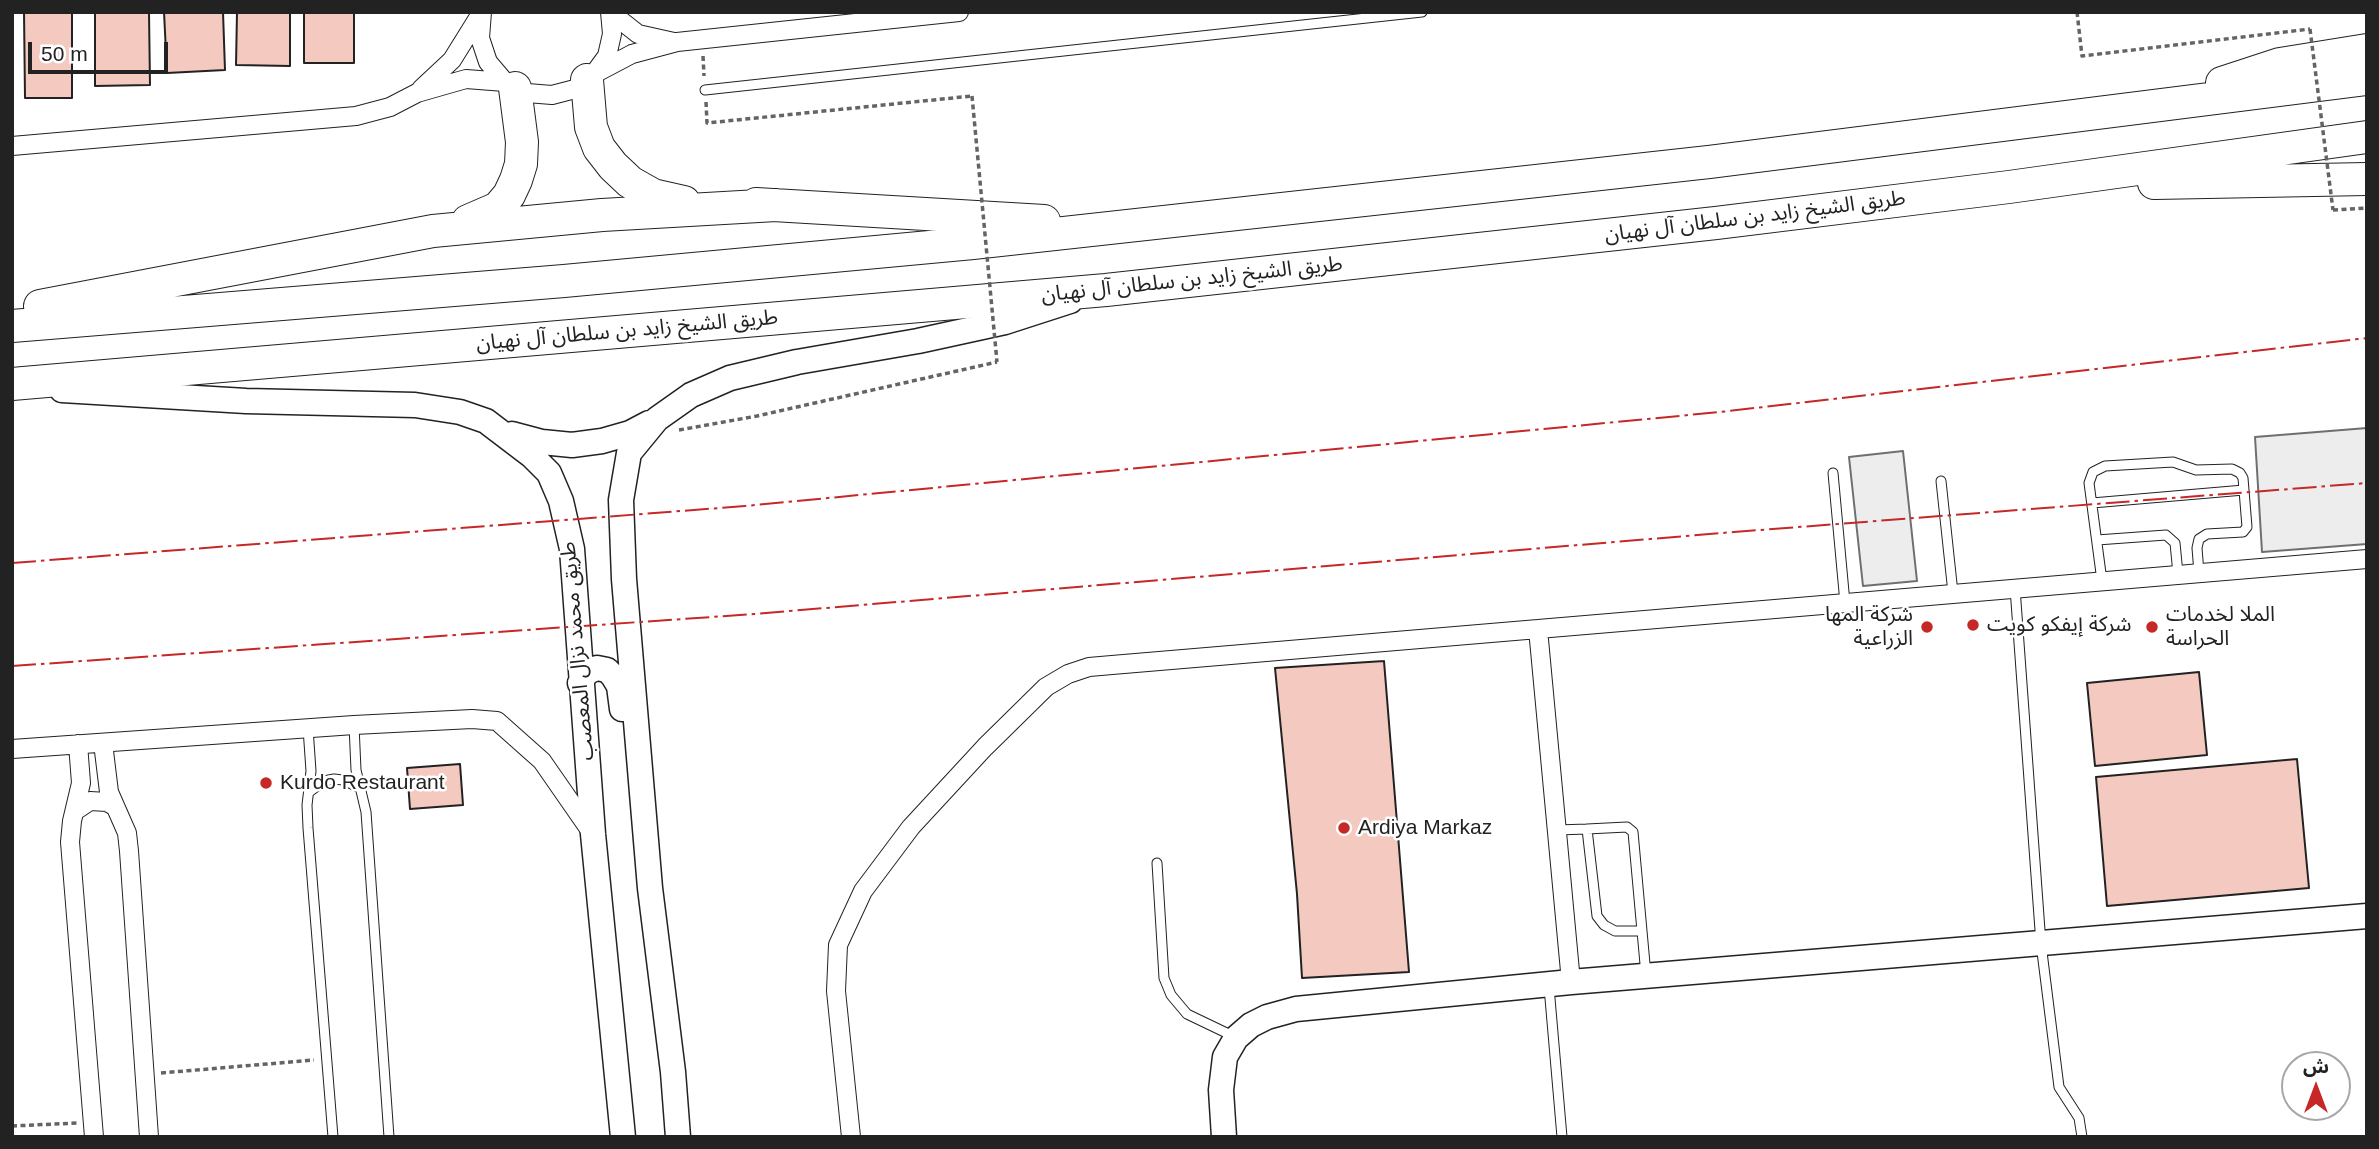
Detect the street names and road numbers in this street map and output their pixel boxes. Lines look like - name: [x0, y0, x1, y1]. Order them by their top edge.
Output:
- street label: طريق الشيخ زايد بن سلطان آل نهيان: [1603, 186, 1907, 248]
- street label: طريق الشيخ زايد بن سلطان آل نهيان: [1040, 252, 1344, 308]
- street label: طريق الشيخ زايد بن سلطان آل نهيان: [475, 305, 779, 357]
- street label: طريق محمد نزال المعصب: [556, 540, 600, 762]

